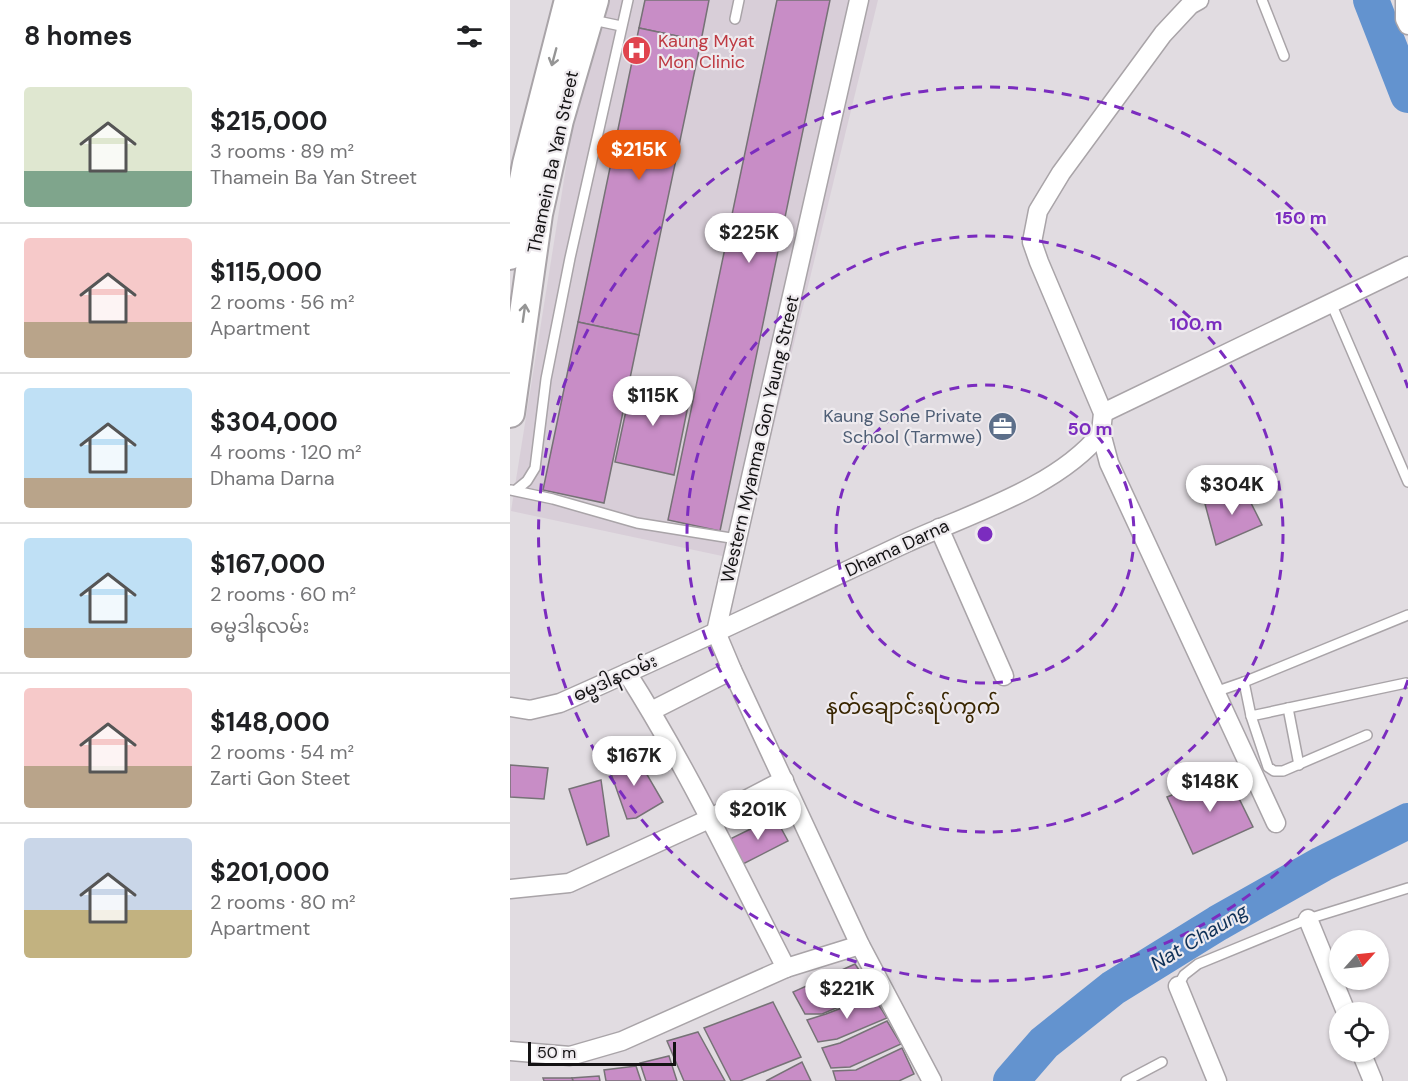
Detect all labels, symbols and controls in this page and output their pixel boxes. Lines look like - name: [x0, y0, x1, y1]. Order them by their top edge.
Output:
- text: 8 homes: [24, 19, 132, 53]
- icon: filters: [453, 20, 486, 53]
- place label: Kaung Myat Mon Clinic: [658, 29, 755, 74]
- hospital icon: Kaung Myat Mon Clinic: [621, 35, 653, 67]
- one-way arrow: [548, 47, 559, 66]
- street label: Thamein Ba Yan Street: [522, 68, 584, 256]
- text: $215,000: [210, 104, 328, 138]
- icon: home: [72, 111, 144, 183]
- pin: $215K: [597, 130, 681, 181]
- text: $215K: [611, 136, 667, 162]
- text: 3 rooms · 89 m²: [210, 138, 354, 164]
- text: Thamein Ba Yan Street: [210, 164, 417, 190]
- text: 150 m: [1275, 206, 1327, 230]
- pin: $225K: [707, 213, 791, 264]
- text: $225K: [719, 219, 779, 245]
- text: $115,000: [210, 255, 322, 289]
- icon: home: [72, 262, 144, 334]
- text: 2 rooms · 56 m²: [210, 289, 355, 315]
- street label: Western Myanma Gon Yaung Street: [715, 293, 805, 585]
- one-way arrow: [519, 304, 530, 324]
- text: 100 m: [1169, 312, 1223, 336]
- text: Apartment: [210, 315, 310, 341]
- pin: $115K: [611, 376, 695, 427]
- text: $115K: [627, 382, 679, 408]
- place label: Kaung Sone Private School (Tarmwe): [823, 404, 982, 449]
- text: $304,000: [210, 405, 338, 439]
- office icon: Kaung Sone Private School (Tarmwe): [987, 410, 1019, 442]
- icon: home: [72, 412, 144, 484]
- text: 50 m: [1067, 417, 1113, 441]
- text: 4 rooms · 120 m²: [210, 439, 362, 465]
- text: Dhama Darna: [210, 465, 335, 491]
- pin: $304K: [1190, 465, 1274, 516]
- text: $304K: [1200, 471, 1264, 497]
- street label: Dhama Darna: [841, 513, 953, 583]
- centre of rings: [975, 524, 995, 544]
- text: $167,000: [210, 547, 325, 581]
- icon: home: [72, 562, 144, 634]
- text: 2 rooms · 60 m²: [210, 581, 356, 607]
- text: ဓမ္မဒါနလမ်း: [210, 613, 310, 639]
- street label: ဓမ္မဒါနလမ်း: [569, 648, 662, 710]
- district label: နတ်ချောင်းရပ်ကွက်: [826, 691, 1000, 725]
- text: $148,000: [210, 705, 330, 739]
- icon: home: [72, 712, 144, 784]
- pin: $167K: [592, 736, 676, 787]
- text: 2 rooms · 54 m²: [210, 739, 354, 765]
- text: $167K: [606, 742, 662, 768]
- pin: $148K: [1168, 762, 1252, 813]
- text: Zarti Gon Steet: [210, 765, 350, 791]
- text: $148K: [1181, 768, 1239, 794]
- pin: $201K: [716, 790, 800, 841]
- text: $201K: [729, 796, 787, 822]
- text: $201,000: [210, 855, 330, 889]
- icon: home: [72, 862, 144, 934]
- text: 2 rooms · 80 m²: [210, 889, 356, 915]
- water label: Nat Chaung: [1145, 897, 1253, 976]
- text: Apartment: [210, 915, 310, 941]
- north arrow: [1329, 930, 1389, 990]
- map controls: [1329, 930, 1389, 1062]
- pin: $221K: [805, 969, 889, 1020]
- text: $221K: [819, 975, 875, 1001]
- button: locate: [1329, 1002, 1389, 1062]
- scale bar: [528, 1039, 676, 1066]
- text: 50 m: [537, 1042, 576, 1063]

